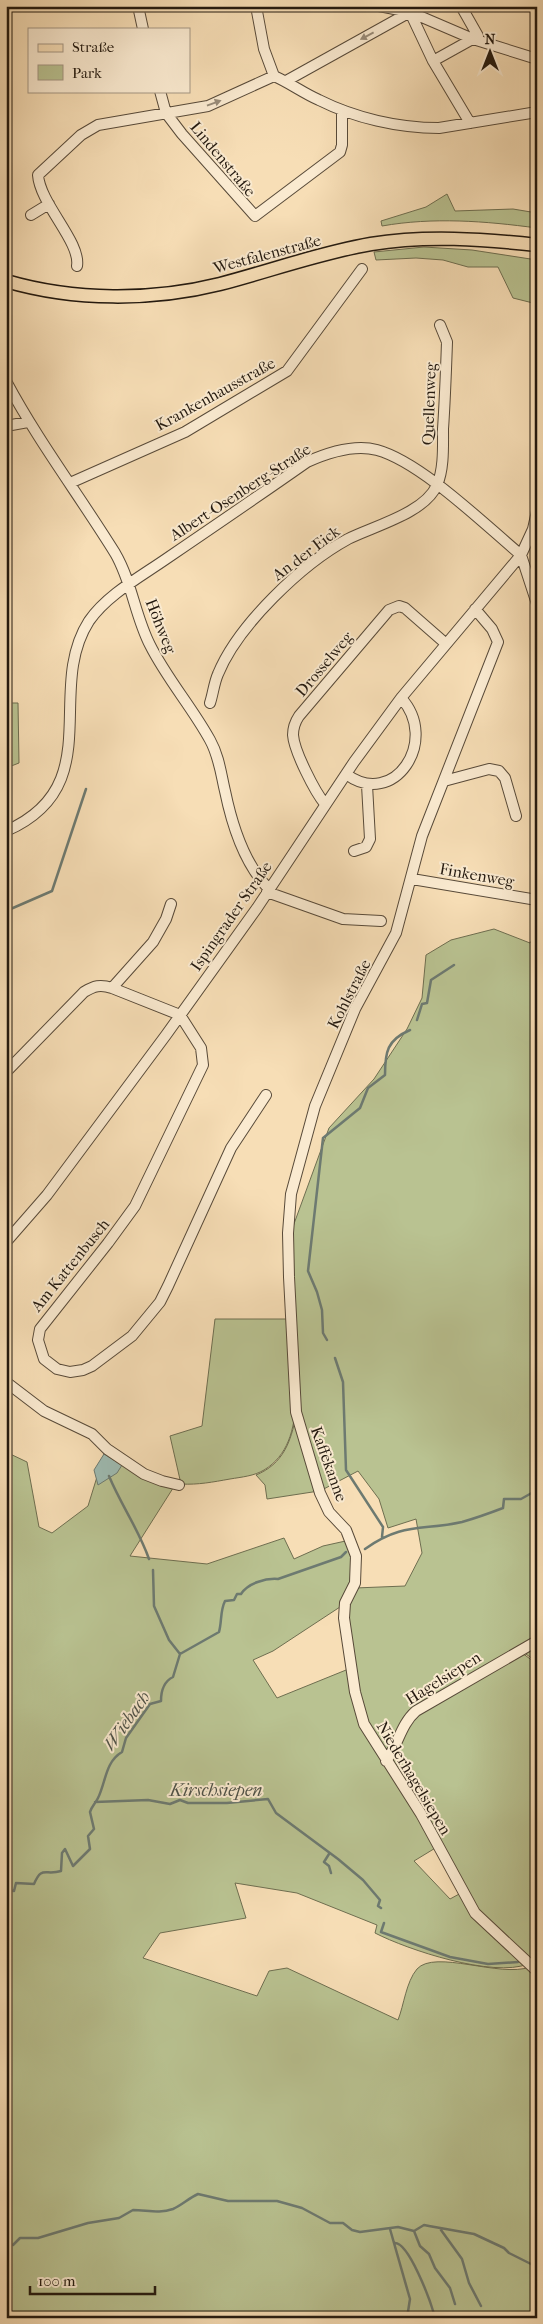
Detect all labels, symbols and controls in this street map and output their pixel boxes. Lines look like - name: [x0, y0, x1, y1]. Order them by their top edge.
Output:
- legend: [28, 28, 190, 92]
- north arrow: [466, 28, 516, 78]
- text: N: [485, 31, 496, 48]
- one-way arrow: [360, 32, 375, 40]
- text: Straße: [72, 38, 115, 56]
- text: Park: [72, 64, 102, 82]
- one-way arrow: [207, 99, 222, 107]
- street label: Lindenstraße: [186, 118, 260, 200]
- street label: Westfalenstraße: [210, 230, 323, 278]
- street label: Krankenhausstraße: [152, 353, 278, 435]
- street label: Quellenweg: [418, 362, 440, 446]
- street label: Albert-Osenberg-Straße: [165, 439, 314, 545]
- street label: An der Eick: [268, 521, 344, 585]
- street label: Höhweg: [141, 596, 181, 656]
- street label: Drosselweg: [291, 627, 357, 700]
- street label: Ispingrader Straße: [186, 858, 276, 974]
- street label: Finkenweg: [438, 859, 516, 891]
- street label: Kohlstraße: [323, 956, 375, 1032]
- street label: Am Kattenbusch: [26, 1215, 113, 1316]
- street label: Kaffekanne: [307, 1424, 351, 1504]
- street label: Hagelsiepen: [402, 1647, 485, 1709]
- water label: Wiebach: [99, 1687, 155, 1755]
- street label: Niederhagelsiepen: [373, 1718, 456, 1839]
- water label: Kirschsiepen: [168, 1780, 262, 1801]
- scale bar: [30, 2264, 155, 2296]
- text: 100 m: [38, 2272, 76, 2290]

